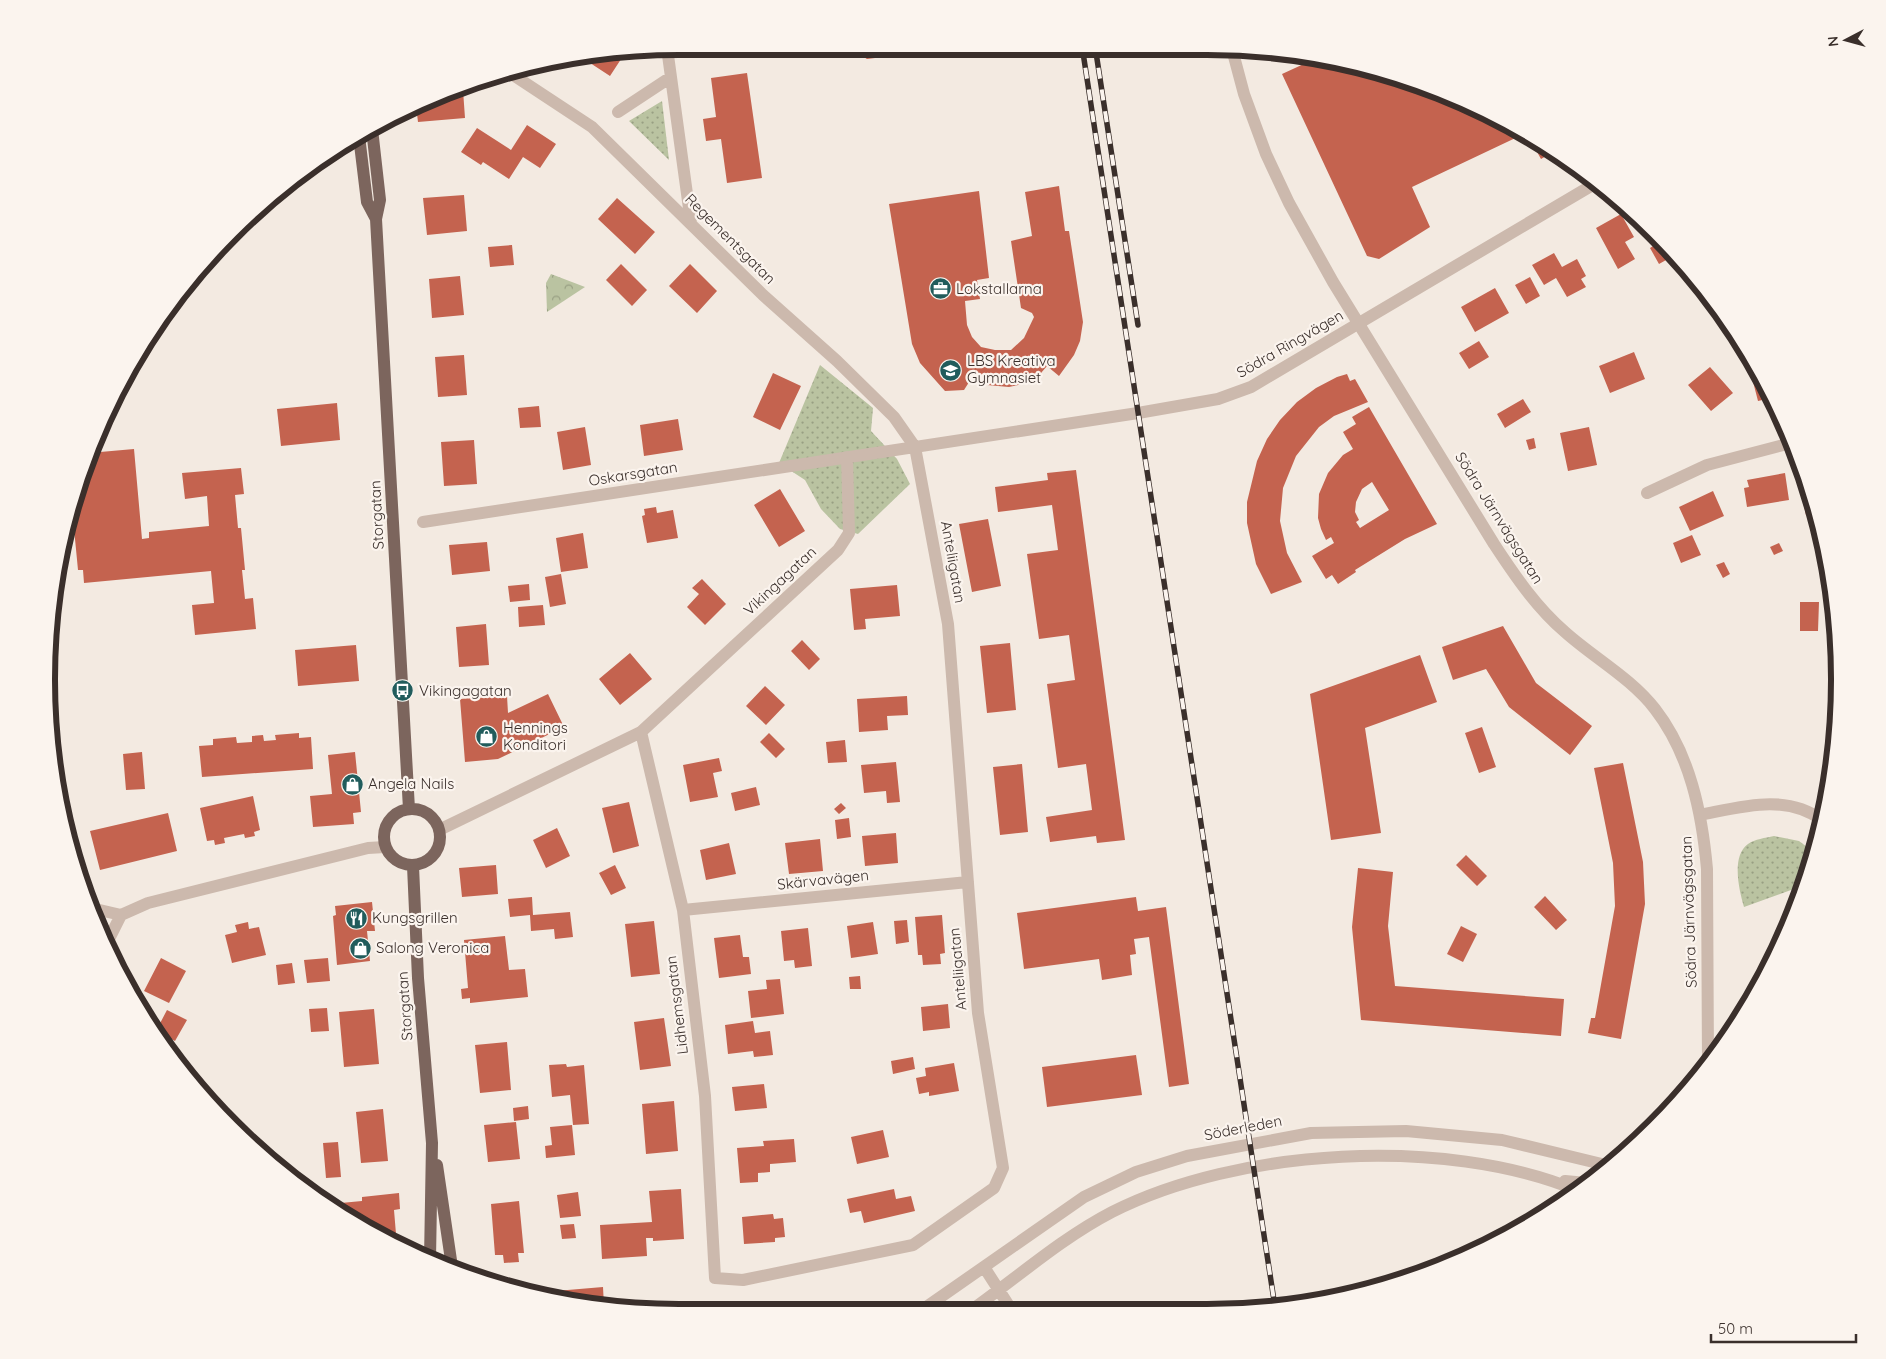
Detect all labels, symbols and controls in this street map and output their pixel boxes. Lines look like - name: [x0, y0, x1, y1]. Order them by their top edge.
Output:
- north arrow: [1821, 15, 1871, 65]
- text: N: [1824, 35, 1843, 47]
- street label: Regementsgatan: [681, 189, 780, 288]
- office icon: Lokstallarna: [928, 277, 952, 301]
- place label: Lokstallarna: [956, 279, 1042, 298]
- street label: Södra Ringvägen: [1233, 305, 1346, 382]
- place label: LBS Kreativa Gymnasiet: [967, 351, 1056, 387]
- school or university icon: LBS Kreativa Gymnasiet: [939, 358, 963, 382]
- street label: Södra Järnvägsgatan: [1451, 448, 1548, 587]
- street label: Oskarsgatan: [587, 457, 679, 490]
- street label: Storgatan: [365, 480, 388, 550]
- street label: Anteliigatan: [937, 519, 970, 604]
- street label: Vikingagatan: [739, 542, 820, 619]
- bus stop icon: Vikingagatan: [391, 679, 415, 703]
- place label: Vikingagatan: [419, 681, 512, 700]
- place label: Hennings Konditori: [503, 718, 568, 754]
- shop icon: Hennings Konditori: [475, 725, 499, 749]
- shop icon: Angela Nails: [340, 772, 364, 796]
- place label: Angela Nails: [368, 774, 454, 793]
- street label: Södra Järnvägsgatan: [1676, 836, 1701, 988]
- street label: Skärvavägen: [776, 865, 870, 894]
- restaurant icon: Kungsgrillen: [344, 906, 368, 930]
- place label: Kungsgrillen: [372, 908, 458, 927]
- street label: Anteliigatan: [944, 927, 971, 1011]
- shop icon: Salong Veronica: [348, 936, 372, 960]
- place label: Salong Veronica: [376, 938, 489, 957]
- street label: Lidhemsgatan: [661, 955, 692, 1055]
- street label: Storgatan: [393, 971, 416, 1041]
- street label: Söderleden: [1202, 1111, 1283, 1144]
- scale bar: [1711, 1312, 1856, 1344]
- text: 50 m: [1718, 1319, 1753, 1338]

